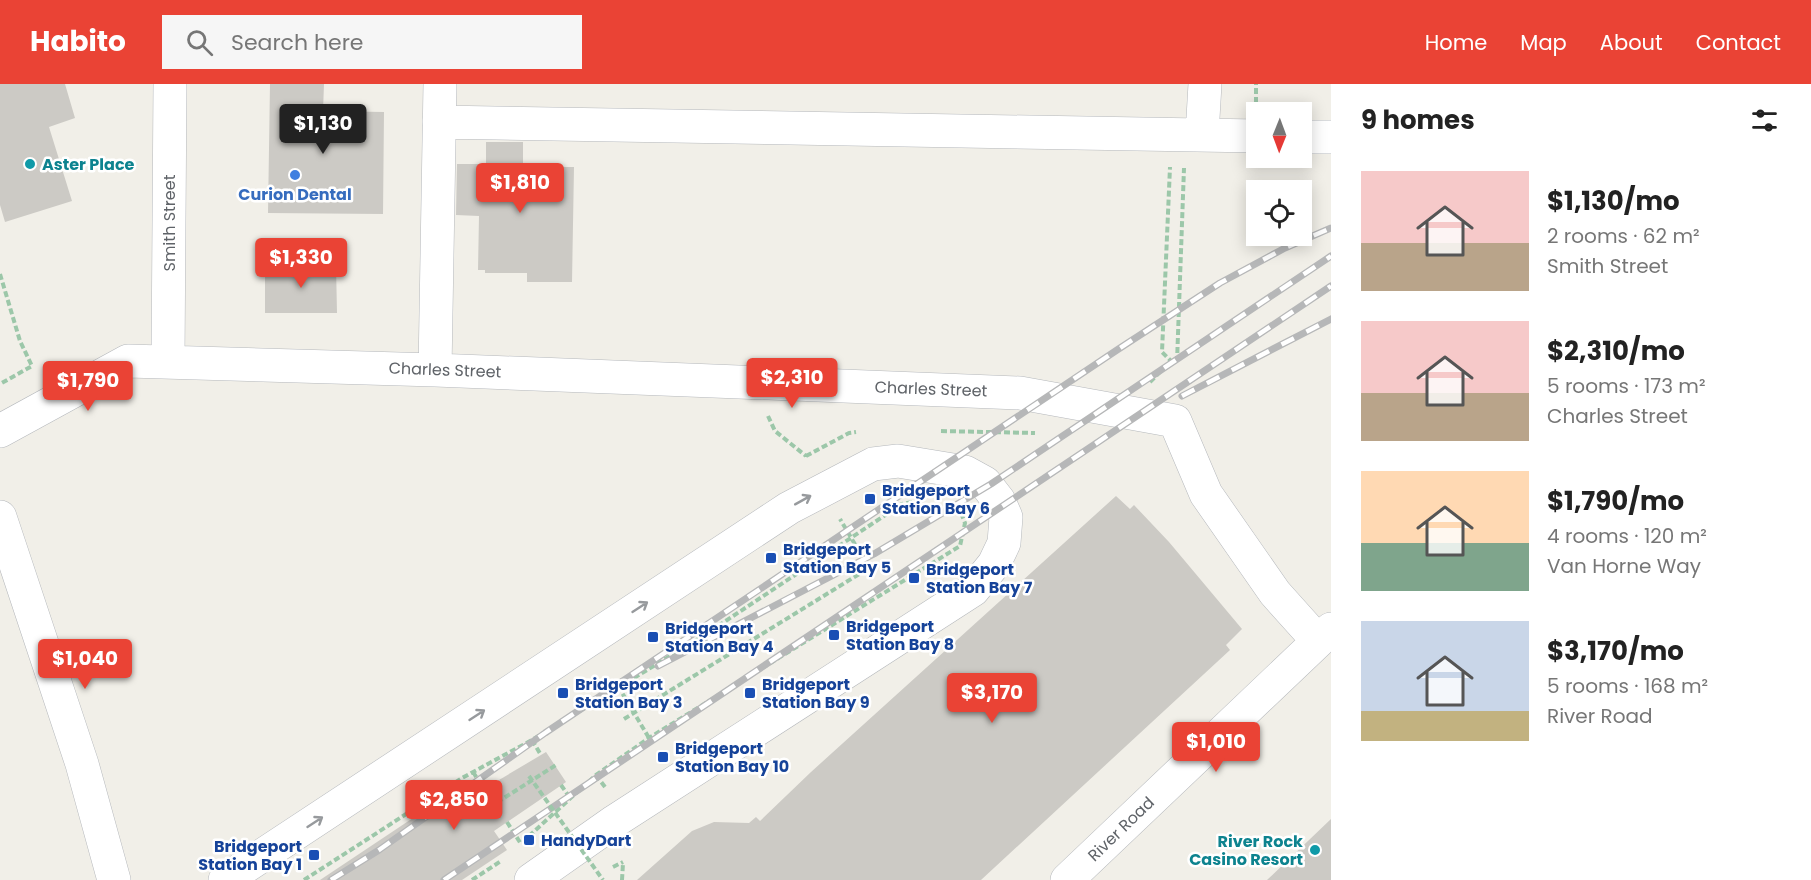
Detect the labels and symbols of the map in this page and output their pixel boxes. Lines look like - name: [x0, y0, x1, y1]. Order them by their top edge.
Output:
- north arrow: [1246, 102, 1312, 168]
- pin: $1,130: [274, 104, 372, 155]
- place label: Aster Place: [42, 153, 135, 176]
- marker: Aster Place: [23, 157, 37, 171]
- pin: $1,810: [471, 163, 569, 214]
- marker: Curion Dental: [288, 168, 302, 182]
- street label: Smith Street: [158, 174, 181, 272]
- place label: Curion Dental: [238, 183, 352, 206]
- pin: $1,330: [252, 238, 350, 289]
- street label: Charles Street: [388, 357, 502, 383]
- pin: $2,310: [743, 358, 841, 409]
- pin: $1,790: [39, 361, 137, 412]
- street label: Charles Street: [874, 376, 988, 402]
- place label: Bridgeport Station Bay 6: [882, 479, 990, 520]
- marker: Bridgeport Station Bay 6: [863, 492, 877, 506]
- one-way arrow: [794, 494, 812, 505]
- place label: Bridgeport Station Bay 5: [783, 538, 891, 579]
- marker: Bridgeport Station Bay 5: [764, 551, 778, 565]
- place label: Bridgeport Station Bay 7: [926, 558, 1033, 599]
- marker: Bridgeport Station Bay 7: [907, 571, 921, 585]
- one-way arrow: [631, 601, 648, 613]
- place label: Bridgeport Station Bay 8: [846, 615, 954, 656]
- place label: Bridgeport Station Bay 4: [665, 617, 774, 658]
- marker: Bridgeport Station Bay 8: [827, 628, 841, 642]
- marker: Bridgeport Station Bay 4: [646, 630, 660, 644]
- pin: $1,040: [36, 639, 134, 690]
- place label: Bridgeport Station Bay 3: [575, 673, 682, 714]
- place label: Bridgeport Station Bay 9: [762, 673, 870, 714]
- pin: $3,170: [943, 673, 1041, 724]
- marker: Bridgeport Station Bay 3: [556, 686, 570, 700]
- marker: Bridgeport Station Bay 9: [743, 686, 757, 700]
- one-way arrow: [469, 708, 486, 721]
- pin: $1,010: [1167, 722, 1265, 773]
- place label: Bridgeport Station Bay 10: [675, 737, 789, 778]
- marker: Bridgeport Station Bay 10: [656, 750, 670, 764]
- pin: $2,850: [405, 780, 503, 831]
- street label: River Road: [1083, 791, 1159, 867]
- one-way arrow: [306, 816, 323, 828]
- place label: HandyDart: [541, 829, 631, 852]
- place label: River Rock Casino Resort: [1189, 830, 1303, 871]
- marker: HandyDart: [522, 833, 536, 847]
- place label: Bridgeport Station Bay 1: [198, 835, 302, 876]
- marker: River Rock Casino Resort: [1308, 843, 1322, 857]
- marker: Bridgeport Station Bay 1: [307, 848, 321, 862]

